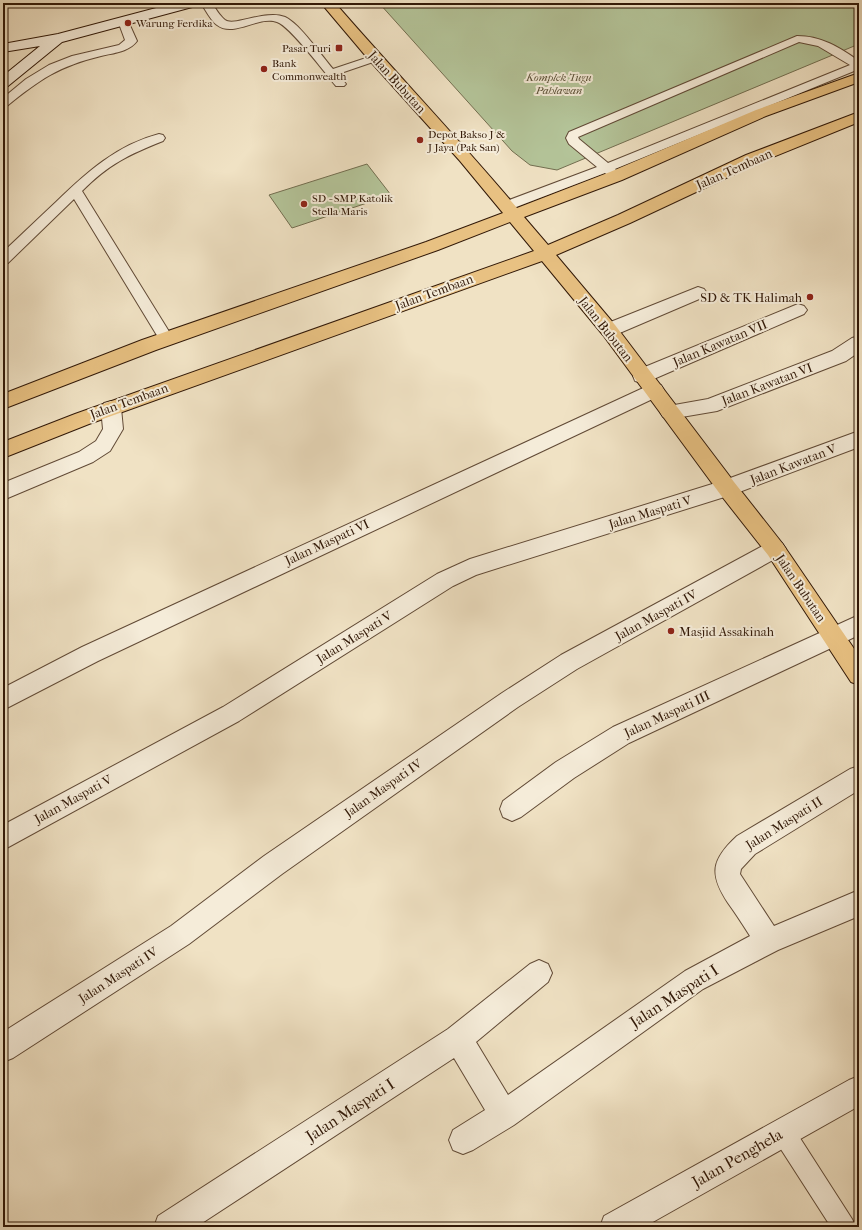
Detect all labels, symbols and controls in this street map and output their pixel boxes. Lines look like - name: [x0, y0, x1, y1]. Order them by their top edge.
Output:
- place label: Warung Ferdika: [135, 17, 213, 30]
- marker: Warung Ferdika: [123, 18, 133, 28]
- place label: Pasar Turi: [282, 42, 332, 55]
- marker: Pasar Turi: [334, 43, 344, 53]
- street label: Jalan Bubutan: [364, 47, 429, 117]
- place label: Bank Commonwealth: [272, 57, 347, 83]
- marker: Bank Commonwealth: [259, 64, 269, 74]
- park label: Komplek Tugu Pahlawan: [525, 71, 592, 97]
- place label: Depot Bakso J & J Jaya (Pak San): [427, 128, 505, 154]
- marker: Depot Bakso J & J Jaya (Pak San): [415, 135, 425, 145]
- street label: Jalan Tembaan: [693, 145, 775, 193]
- place label: SD - SMP Katolik Stella Maris: [312, 192, 393, 218]
- marker: SD - SMP Katolik Stella Maris: [299, 199, 309, 209]
- street label: Jalan Tembaan: [392, 271, 475, 313]
- place label: SD & TK Halimah: [700, 290, 803, 305]
- marker: SD & TK Halimah: [805, 292, 815, 302]
- street label: Jalan Bubutan: [575, 293, 636, 365]
- street label: Jalan Kawatan VII: [670, 316, 769, 370]
- street label: Jalan Kawatan VI: [719, 360, 815, 409]
- street label: Jalan Tembaan: [87, 380, 170, 422]
- street label: Jalan Kawatan V: [747, 441, 839, 488]
- street label: Jalan Maspati V: [606, 492, 694, 532]
- street label: Jalan Maspati VI: [282, 516, 371, 568]
- street label: Jalan Bubutan: [772, 550, 829, 625]
- street label: Jalan Maspati IV: [612, 586, 700, 644]
- street label: Jalan Maspati V: [313, 608, 395, 667]
- place label: Masjid Assakinah: [679, 624, 775, 639]
- marker: Masjid Assakinah: [666, 626, 676, 636]
- street label: Jalan Maspati III: [621, 688, 712, 741]
- street label: Jalan Maspati IV: [341, 755, 425, 821]
- street label: Jalan Maspati V: [31, 771, 115, 827]
- street label: Jalan Maspati II: [742, 793, 825, 853]
- street label: Jalan Maspati IV: [75, 944, 161, 1007]
- street label: Jalan Maspati I: [624, 960, 722, 1033]
- street label: Jalan Maspati I: [300, 1074, 398, 1147]
- street label: Jalan Penghela: [687, 1124, 786, 1193]

